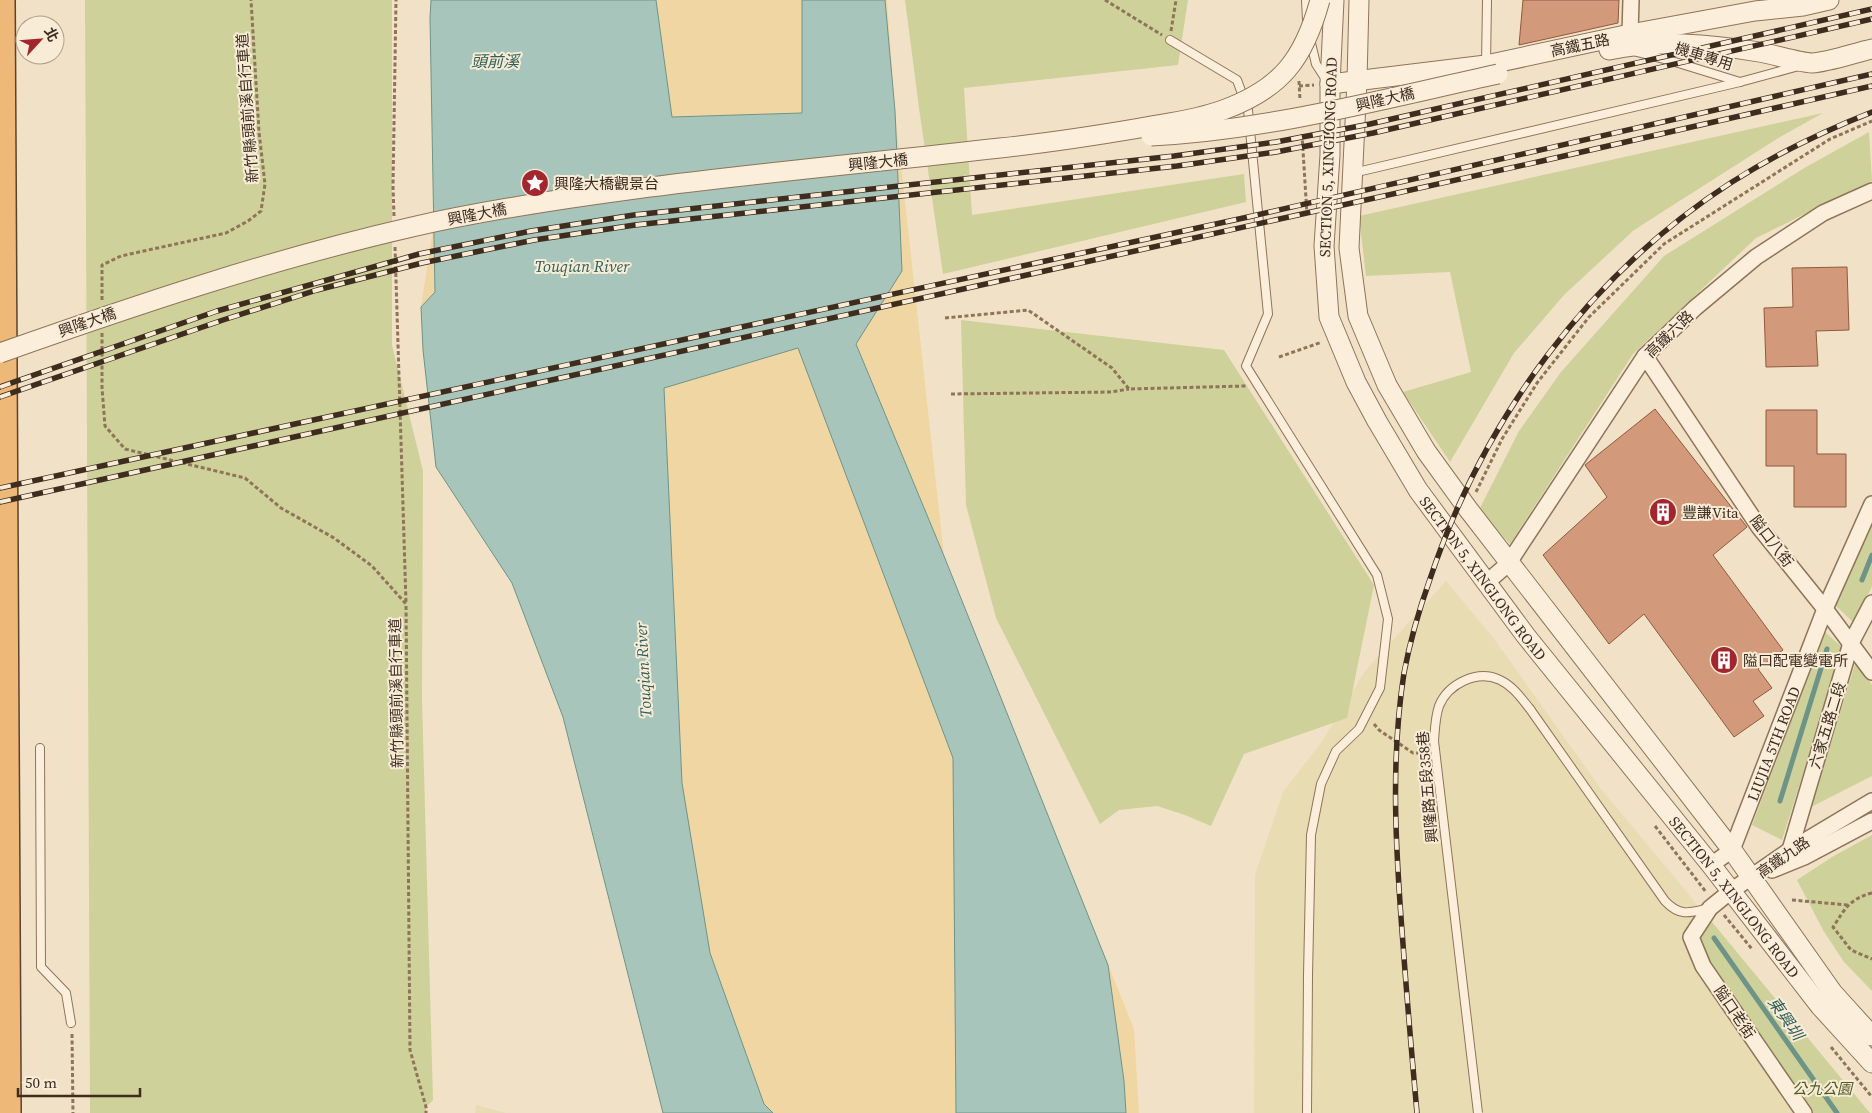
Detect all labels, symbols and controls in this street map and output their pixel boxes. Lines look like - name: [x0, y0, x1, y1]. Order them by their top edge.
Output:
- north arrow: [15, 15, 65, 65]
- text: 北: [40, 24, 64, 45]
- street label: 高鐵五路: [1548, 28, 1612, 62]
- street label: 新竹縣頭前溪自行車道: [231, 32, 263, 184]
- street label: 機車專用: [1672, 37, 1736, 75]
- water label: 頭前溪: [471, 50, 521, 72]
- street label: SECTION 5, XINGLONG ROAD: [1314, 57, 1342, 257]
- street label: 興隆大橋: [1353, 82, 1417, 116]
- street label: 興隆大橋: [847, 148, 909, 176]
- place icon: 興隆大橋觀景台: [520, 168, 550, 198]
- place label: 興隆大橋觀景台: [554, 173, 659, 194]
- street label: 興隆大橋: [446, 198, 508, 230]
- water label: Touqian River: [535, 255, 630, 277]
- street label: 興隆大橋: [55, 302, 119, 342]
- street label: 高鐵六路: [1640, 306, 1698, 362]
- street label: SECTION 5, XINGLONG ROAD: [1415, 491, 1552, 664]
- building icon: 豐謙Vita: [1648, 497, 1678, 527]
- place label: 豐謙Vita: [1682, 502, 1739, 523]
- street label: 隘口八街: [1746, 511, 1798, 571]
- street label: 新竹縣頭前溪自行車道: [384, 618, 408, 768]
- water label: Touqian River: [630, 622, 656, 718]
- building icon: 隘口配電變電所: [1709, 645, 1739, 675]
- place label: 隘口配電變電所: [1743, 650, 1848, 671]
- street label: 六家五路二段: [1804, 679, 1850, 771]
- street label: LIUJIA 5TH ROAD: [1741, 683, 1805, 804]
- street label: 興隆路五段358巷: [1412, 730, 1442, 844]
- street label: SECTION 5, XINGLONG ROAD: [1665, 811, 1805, 982]
- street label: 高鐵九路: [1752, 831, 1814, 883]
- street label: 隘口老街: [1710, 981, 1760, 1043]
- water label: 東興圳: [1763, 992, 1810, 1046]
- scale bar: [18, 1066, 140, 1098]
- text: 50 m: [25, 1072, 57, 1093]
- park label: 公九公園: [1792, 1078, 1854, 1099]

